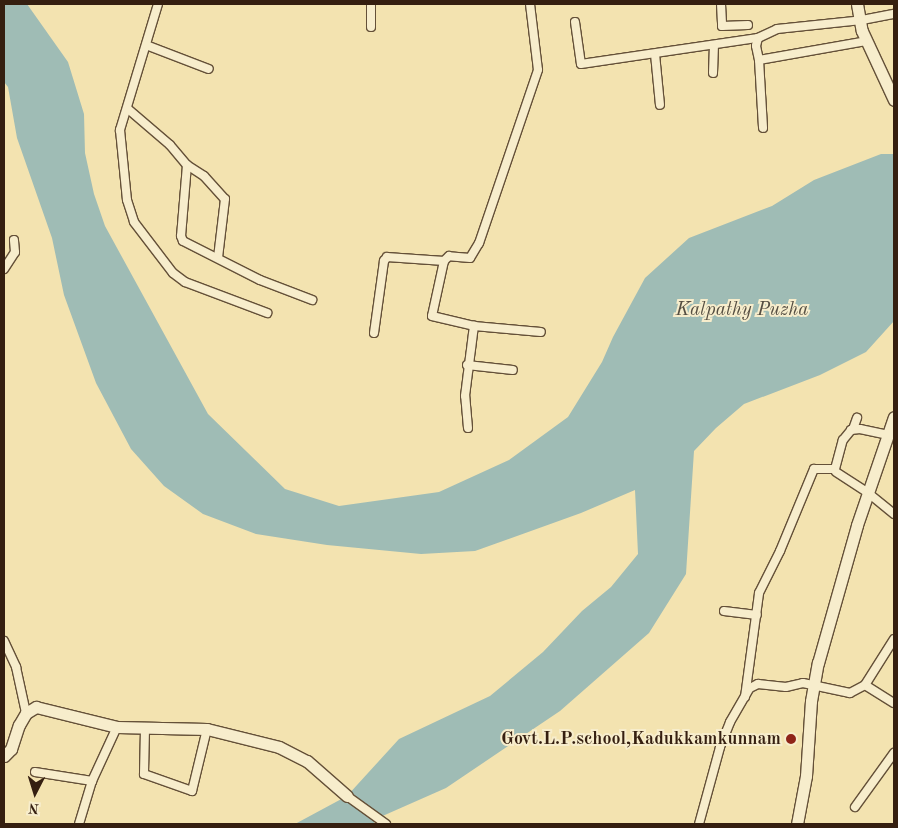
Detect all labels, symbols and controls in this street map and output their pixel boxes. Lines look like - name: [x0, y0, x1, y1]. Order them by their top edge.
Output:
- water label: Kalpathy Puzha: [676, 300, 808, 322]
- place label: Govt.L.P.school,Kadukkamkunnam: [501, 728, 781, 750]
- marker: Govt.L.P.school,Kadukkamkunnam: [785, 733, 797, 745]
- north arrow: [10, 768, 60, 818]
- text: N: [28, 801, 40, 815]

